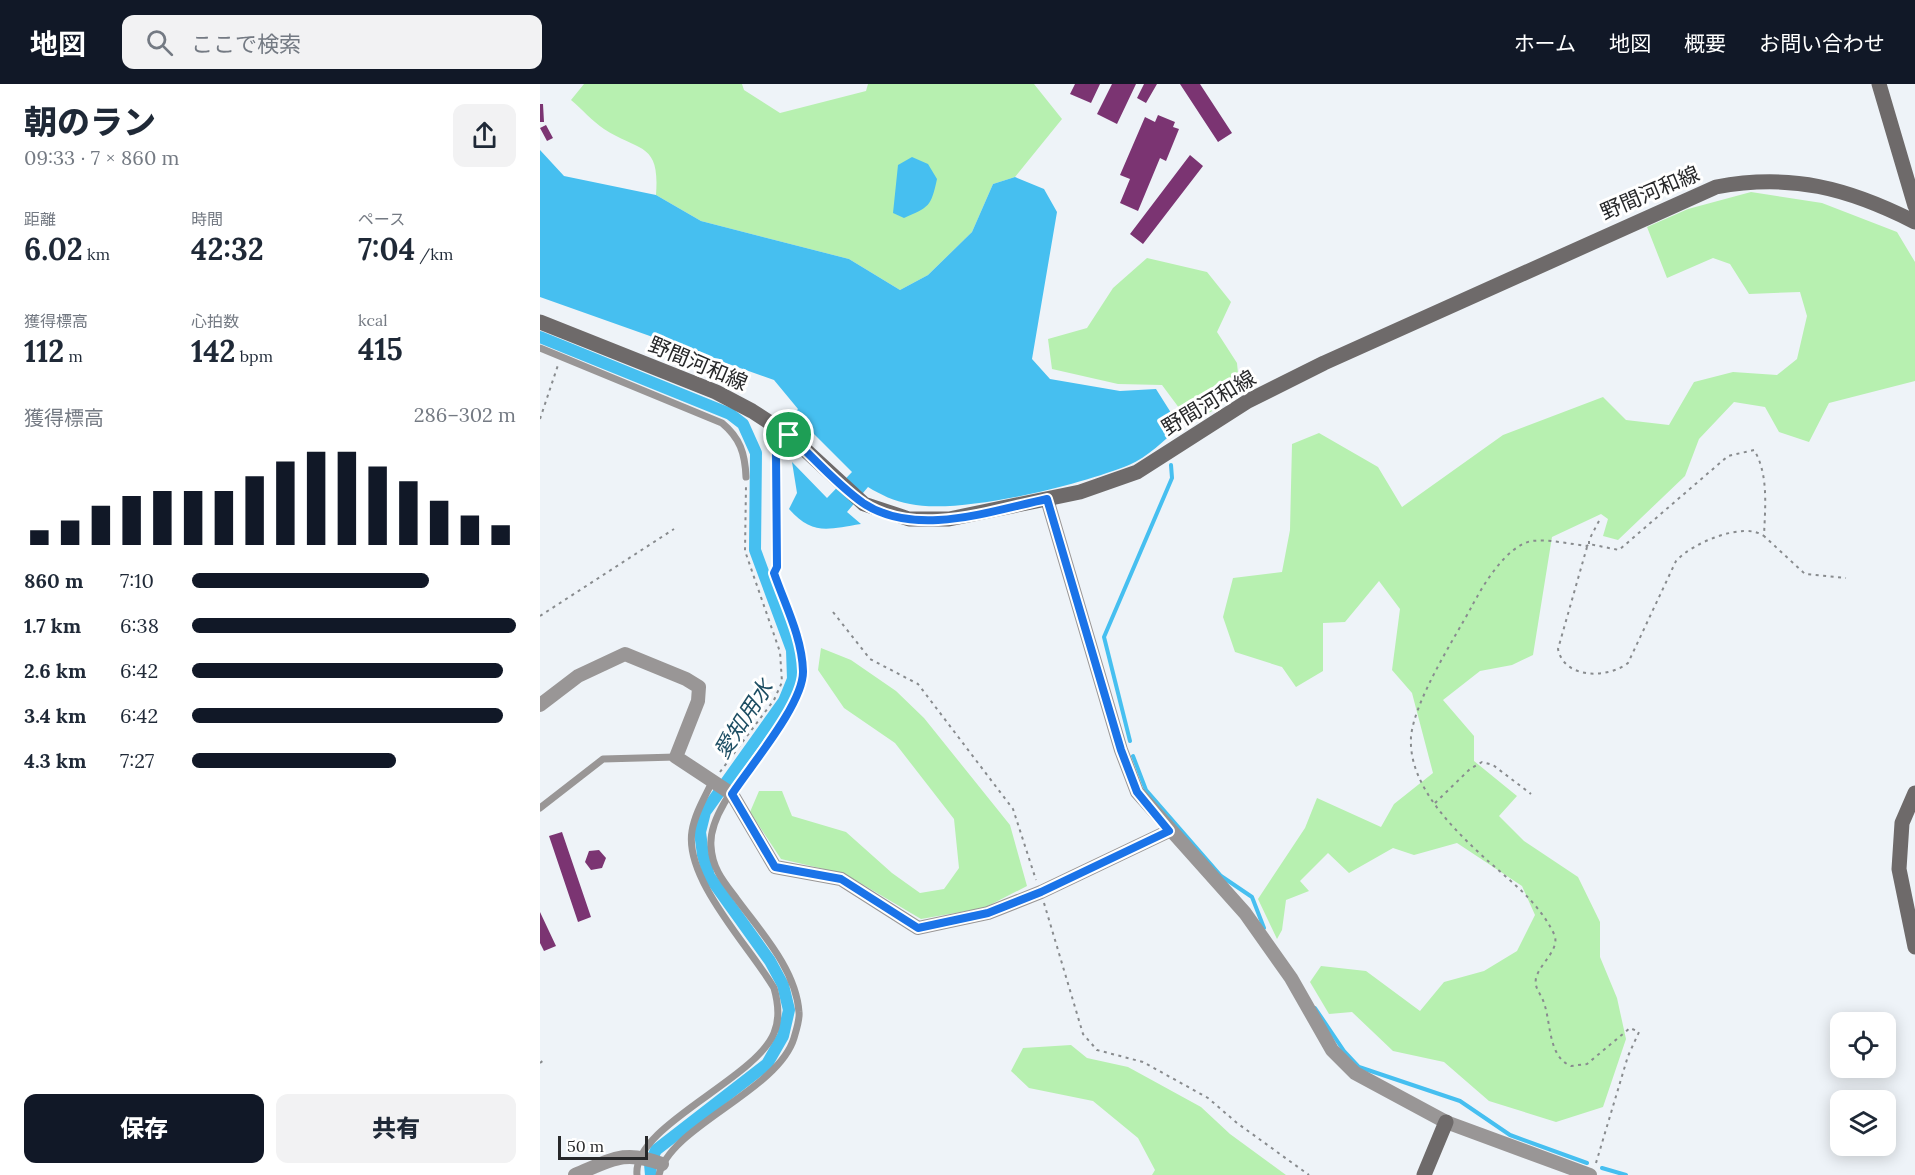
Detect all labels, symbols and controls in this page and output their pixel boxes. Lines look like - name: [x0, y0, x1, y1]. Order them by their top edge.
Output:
- search box: [122, 15, 542, 69]
- text: 地図: [30, 26, 86, 62]
- icon: search: [143, 26, 176, 59]
- text: ここで検索: [191, 30, 301, 58]
- text: ホーム: [1514, 30, 1576, 57]
- text: 地図: [1609, 30, 1651, 57]
- text: 概要: [1684, 30, 1726, 57]
- text: お問い合わせ: [1759, 30, 1885, 57]
- text: 朝のラン: [24, 101, 156, 143]
- button: share: [453, 104, 516, 167]
- text: 09:33 · 7 × 860 m: [24, 145, 179, 170]
- street label: 野間河和線: [1596, 160, 1703, 225]
- text: 距離: [24, 209, 56, 229]
- text: 時間: [191, 209, 223, 229]
- text: ペース: [358, 209, 405, 229]
- text: 6.02: [24, 230, 83, 268]
- text: 42:32: [191, 230, 264, 268]
- text: 7:04: [358, 230, 415, 268]
- text: km: [83, 244, 110, 264]
- text: /km: [415, 244, 453, 264]
- text: kcal: [358, 310, 388, 330]
- text: 獲得標高: [24, 311, 88, 331]
- text: 心拍数: [191, 311, 239, 331]
- text: 415: [358, 330, 403, 368]
- street label: 野間河和線: [645, 331, 752, 396]
- text: 112: [24, 332, 64, 370]
- text: 142: [191, 332, 236, 370]
- text: m: [64, 346, 83, 366]
- text: bpm: [236, 346, 273, 366]
- street label: 野間河和線: [1157, 364, 1261, 441]
- text: 286–302 m: [414, 402, 516, 427]
- text: 獲得標高: [24, 405, 104, 430]
- pin: [763, 409, 814, 460]
- icon: arrive: [772, 418, 805, 451]
- text: 860 m: [24, 568, 83, 593]
- text: 7:10: [120, 568, 154, 593]
- text: 1.7 km: [24, 613, 81, 638]
- text: 6:38: [120, 613, 159, 638]
- text: 2.6 km: [24, 658, 86, 683]
- text: 6:42: [120, 658, 158, 683]
- water label: 愛知用水: [707, 673, 780, 764]
- text: 3.4 km: [24, 703, 86, 728]
- text: 6:42: [120, 703, 158, 728]
- text: 4.3 km: [24, 748, 86, 773]
- text: 7:27: [120, 748, 154, 773]
- map controls: [1830, 1012, 1896, 1156]
- button: locate: [1830, 1012, 1896, 1078]
- button: layers: [1830, 1090, 1896, 1156]
- button: 保存: [24, 1094, 264, 1163]
- button: 共有: [276, 1094, 516, 1163]
- scale bar: [558, 1133, 648, 1160]
- text: 50 m: [567, 1136, 604, 1156]

